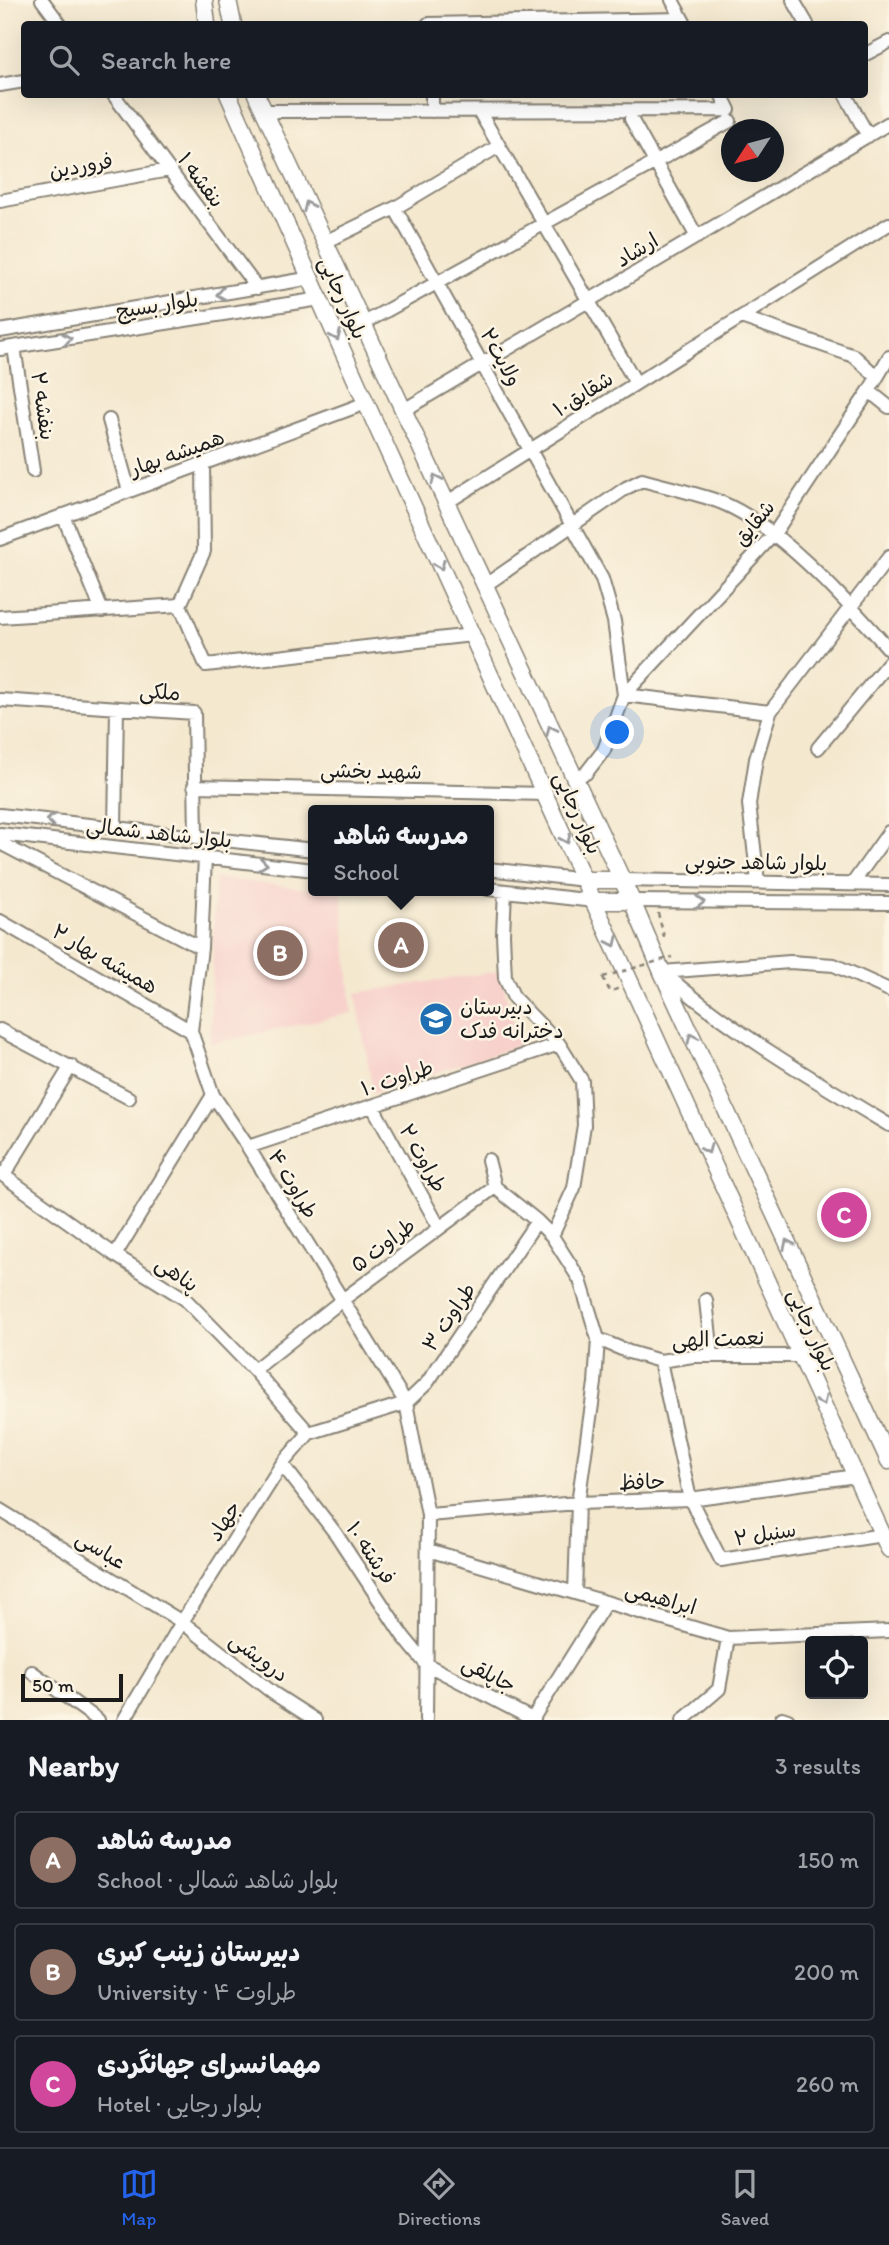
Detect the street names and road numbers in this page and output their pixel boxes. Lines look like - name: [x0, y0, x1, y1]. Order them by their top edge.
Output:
- street label: بنفشه ۱: [172, 147, 230, 213]
- street label: فروردین: [47, 148, 115, 183]
- street label: ارشاد: [611, 227, 663, 272]
- street label: بلوار رجایی: [312, 253, 373, 344]
- street label: بلوار بسیج: [114, 286, 200, 325]
- street label: ولایت۲: [475, 323, 528, 390]
- street label: شقایق۱۰: [548, 365, 617, 422]
- street label: بنفشه ۲: [25, 370, 61, 442]
- street label: همیشه بهار: [124, 424, 228, 483]
- street label: شقایق: [728, 495, 780, 551]
- street label: ملکی: [139, 678, 181, 707]
- street label: شهید بخشی: [320, 757, 422, 786]
- street label: بلوار رجایی: [547, 768, 608, 859]
- street label: بلوار شاهد شمالی: [85, 812, 233, 855]
- street label: بلوار شاهد جنوبی: [685, 848, 827, 877]
- street label: همیشه بهار ۲: [47, 918, 163, 1000]
- street label: طراوت ۱۰: [357, 1054, 436, 1101]
- street label: طراوت ۲: [394, 1119, 452, 1196]
- street label: طراوت ۴: [263, 1145, 324, 1223]
- street label: طراوت ۵: [345, 1212, 420, 1277]
- street label: پناهی: [150, 1250, 203, 1299]
- street label: طراوت ۳: [417, 1278, 481, 1356]
- street label: بلوار رجایی: [781, 1285, 842, 1376]
- street label: نعمت الهی: [671, 1324, 765, 1355]
- street label: حافظ: [618, 1468, 665, 1495]
- street label: جهاد: [202, 1496, 246, 1546]
- street label: سنبل ۲: [732, 1516, 798, 1552]
- street label: فرشته ۱۰: [341, 1517, 401, 1589]
- street label: عباسی: [71, 1525, 131, 1576]
- street label: ابراهیمی: [622, 1575, 700, 1621]
- street label: درویشی: [224, 1626, 294, 1688]
- street label: جاپلقی: [457, 1650, 520, 1699]

